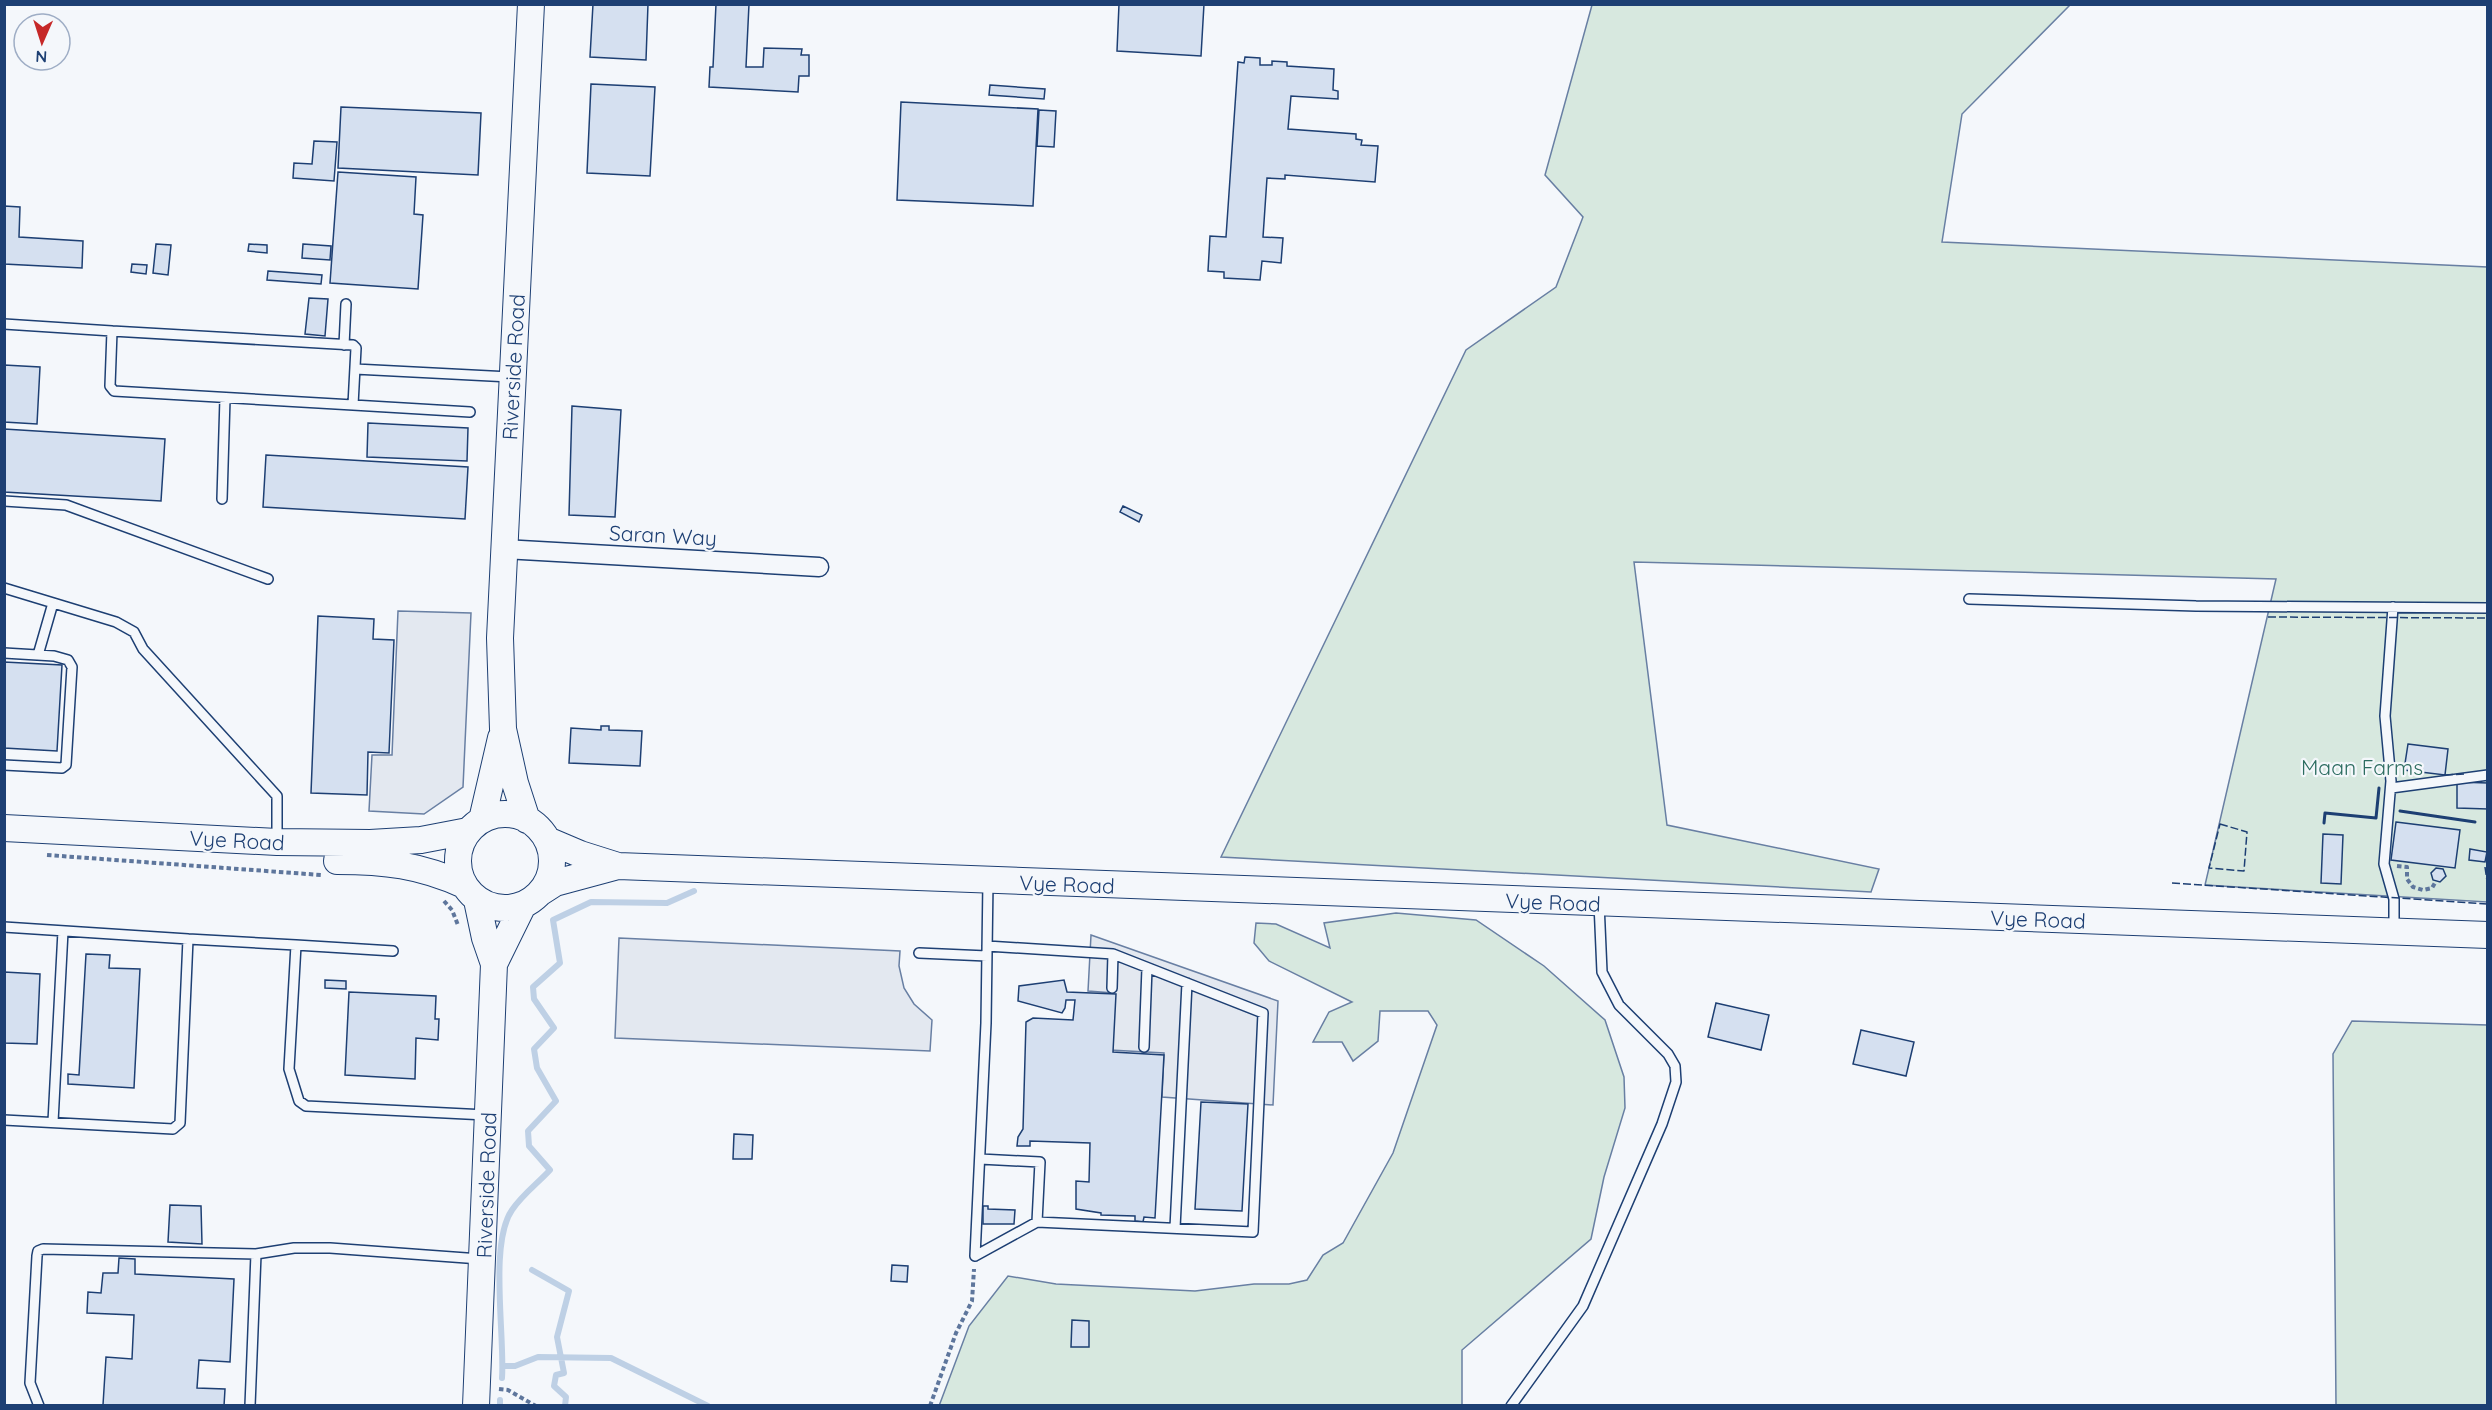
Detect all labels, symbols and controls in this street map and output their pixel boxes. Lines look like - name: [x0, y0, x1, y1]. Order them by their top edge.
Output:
- north arrow: [12, 12, 72, 72]
- text: N: [35, 47, 48, 67]
- street label: Riverside Road: [496, 293, 530, 441]
- street label: Saran Way: [609, 519, 717, 551]
- park label: Maan Farms: [2301, 754, 2423, 780]
- street label: Vye Road: [189, 825, 285, 855]
- street label: Vye Road: [1019, 869, 1115, 899]
- street label: Vye Road: [1505, 887, 1601, 917]
- street label: Vye Road: [1990, 904, 2086, 934]
- street label: Riverside Road: [470, 1111, 502, 1259]

